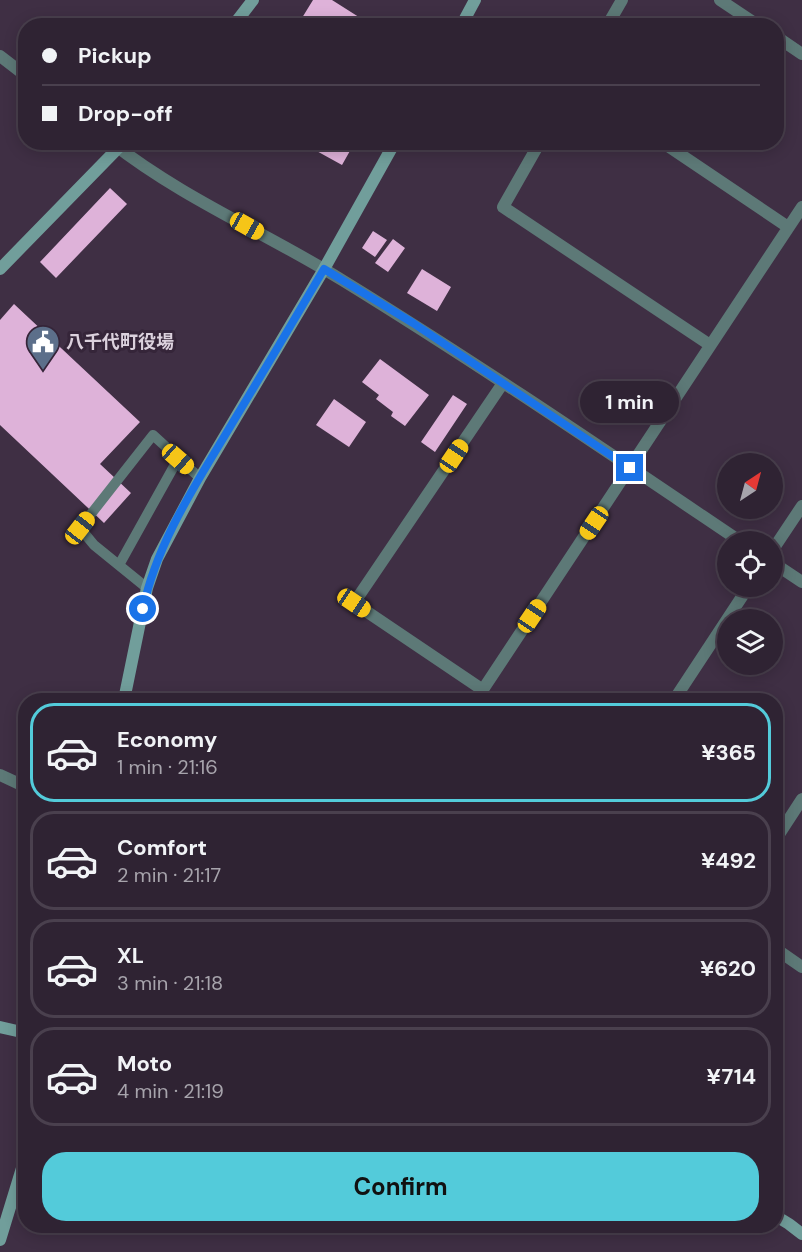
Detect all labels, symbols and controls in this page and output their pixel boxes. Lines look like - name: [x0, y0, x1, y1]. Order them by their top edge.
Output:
- text: Pickup: [78, 41, 152, 70]
- text: Drop-off: [78, 99, 173, 128]
- car: [227, 209, 267, 243]
- public building icon: 八千代町役場: [25, 324, 61, 371]
- place label: 八千代町役場: [66, 330, 174, 354]
- callout: 1 min: [580, 381, 680, 423]
- text: 1 min: [605, 389, 654, 415]
- car: [436, 436, 472, 476]
- car: [159, 440, 197, 478]
- north arrow: [717, 453, 783, 519]
- map controls: [717, 453, 783, 675]
- route end: [616, 454, 643, 481]
- car: [576, 503, 612, 543]
- car: [62, 508, 98, 548]
- button: locate: [717, 531, 783, 597]
- car: [334, 585, 374, 621]
- route start: [129, 595, 156, 622]
- car: [514, 596, 550, 636]
- button: layers: [717, 609, 783, 675]
- text: Economy: [117, 725, 217, 754]
- icon: car: [45, 726, 99, 780]
- text: ¥365: [701, 738, 756, 767]
- text: 1 min · 21:16: [117, 754, 218, 780]
- text: Comfort: [117, 833, 207, 862]
- icon: car: [45, 834, 99, 888]
- text: ¥492: [701, 846, 756, 875]
- text: 2 min · 21:17: [117, 862, 221, 888]
- text: XL: [117, 941, 144, 970]
- icon: car: [45, 942, 99, 996]
- text: ¥620: [700, 954, 756, 983]
- text: 3 min · 21:18: [117, 970, 223, 996]
- text: Moto: [117, 1049, 172, 1078]
- icon: car: [45, 1050, 99, 1104]
- text: ¥714: [707, 1062, 756, 1091]
- text: 4 min · 21:19: [117, 1078, 224, 1104]
- button: Confirm: [42, 1152, 759, 1221]

